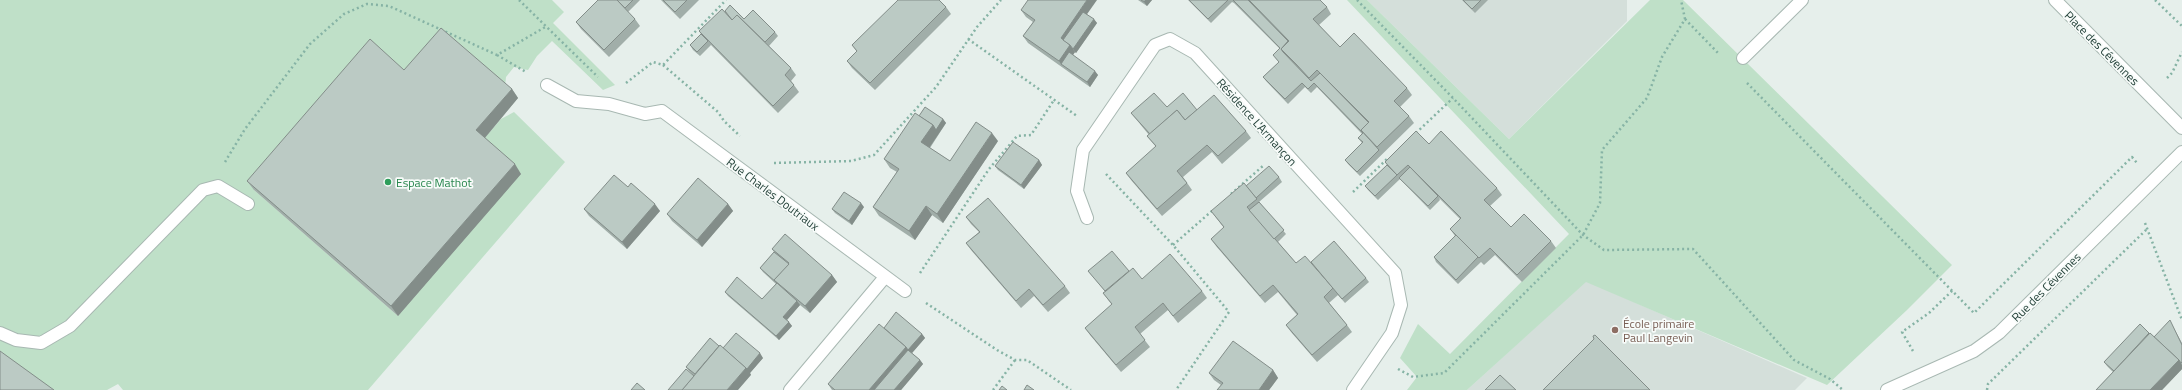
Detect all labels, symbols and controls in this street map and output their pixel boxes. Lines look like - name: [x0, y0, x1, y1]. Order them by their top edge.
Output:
- street label: Place des Cévennes: [2060, 6, 2144, 90]
- street label: Résidence L'Armançon: [1212, 74, 1302, 170]
- street label: Rue Charles Doutriaux: [723, 153, 824, 236]
- place label: Espace Mathot: [396, 173, 472, 192]
- marker: Espace Mathot: [383, 177, 393, 187]
- street label: Rue des Cévennes: [2007, 248, 2085, 326]
- place label: École primaire Paul Langevin: [1623, 314, 1694, 347]
- marker: École primaire Paul Langevin: [1610, 325, 1620, 335]

